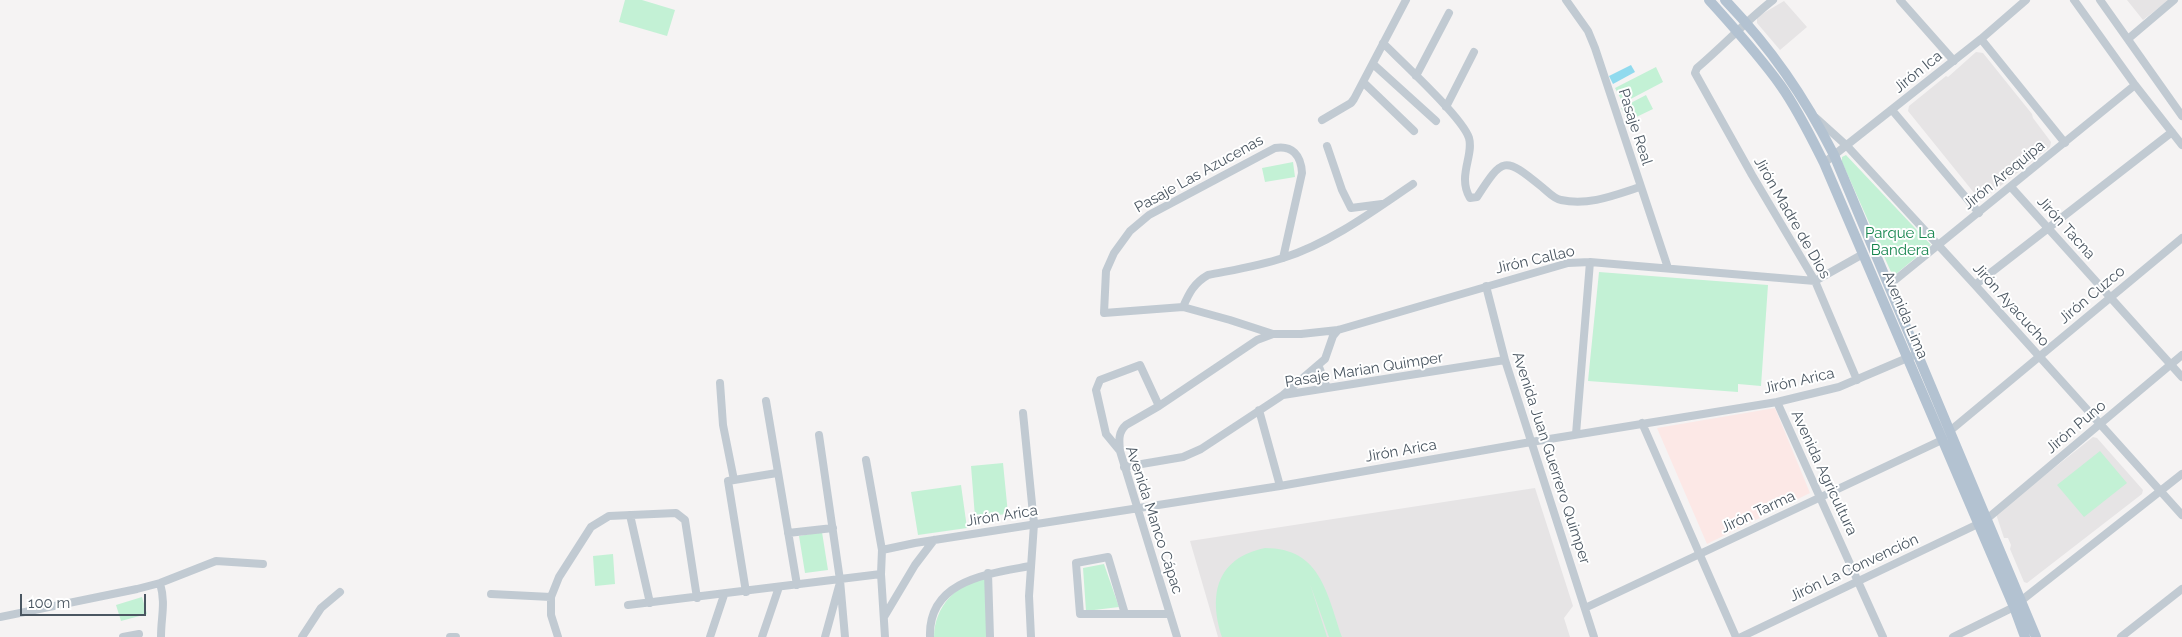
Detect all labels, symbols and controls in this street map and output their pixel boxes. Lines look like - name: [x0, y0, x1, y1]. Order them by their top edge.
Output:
- street label: Jirón Ica: [1890, 47, 1946, 97]
- street label: Pasaje Real: [1614, 86, 1656, 168]
- street label: Pasaje Las Azucenas: [1131, 131, 1267, 217]
- street label: Jirón Arequipa: [1960, 137, 2048, 213]
- street label: Jirón Madre de Dios: [1750, 154, 1834, 282]
- street label: Jirón Tacna: [2033, 193, 2099, 263]
- park label: Parque La Bandera: [1865, 224, 1935, 259]
- street label: Jirón Callao: [1494, 242, 1576, 278]
- street label: Jirón Ayacucho: [1969, 260, 2053, 350]
- street label: Jirón Cuzco: [2055, 262, 2129, 328]
- street label: Avenida Lima: [1878, 268, 1932, 362]
- street label: Pasaje Marian Quimper: [1284, 349, 1444, 391]
- street label: Avenida Juan Guerrero Quimper: [1508, 350, 1594, 566]
- street label: Jirón Arica: [1762, 364, 1836, 398]
- street label: Jirón Puno: [2042, 397, 2110, 457]
- street label: Avenida Agricultura: [1787, 408, 1861, 538]
- street label: Jirón Arica: [1364, 436, 1438, 466]
- street label: Avenida Manco Cápac: [1122, 444, 1186, 596]
- street label: Jirón Tarma: [1718, 487, 1798, 537]
- street label: Jirón Arica: [965, 501, 1039, 531]
- street label: Jirón La Convención: [1787, 530, 1921, 606]
- scale bar: [22, 584, 149, 616]
- text: 100 m: [28, 594, 70, 612]

